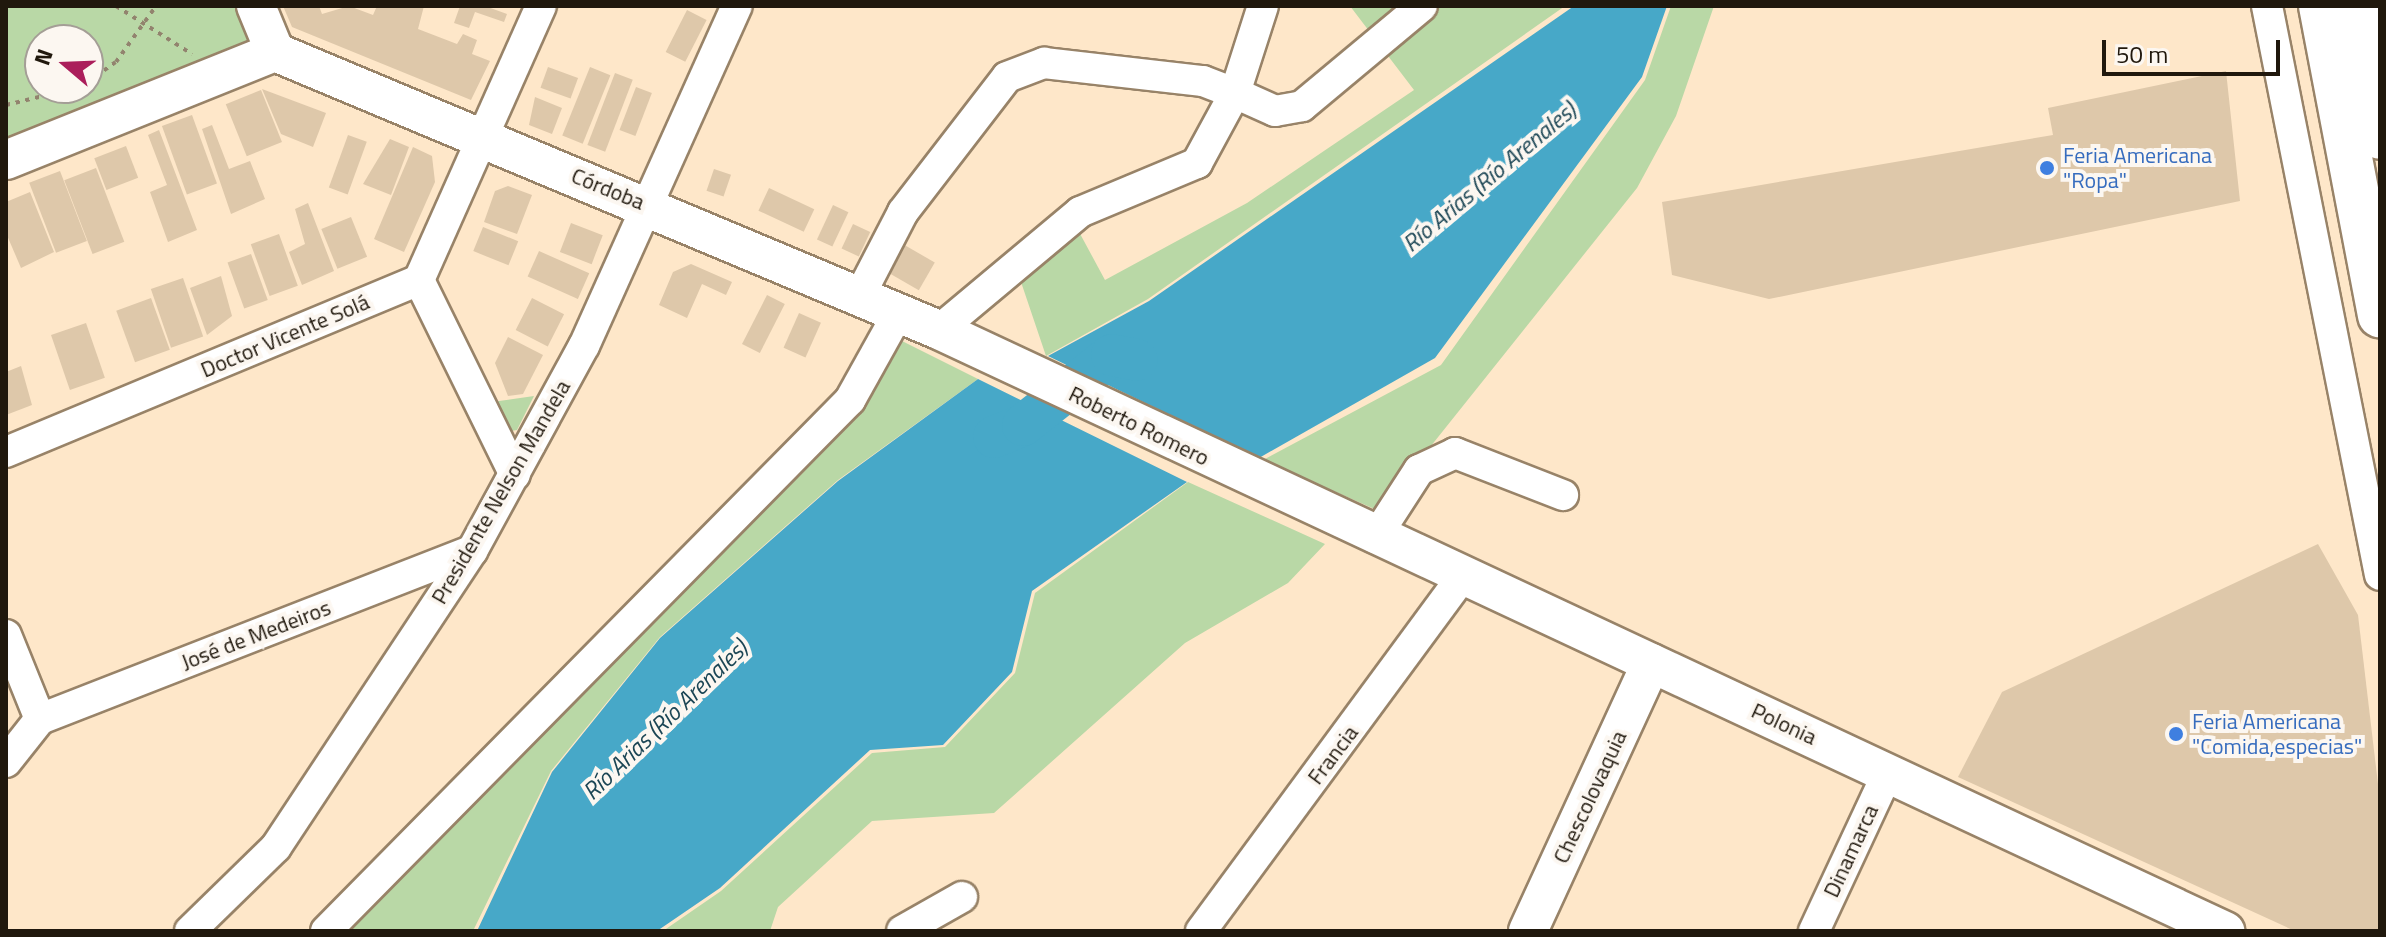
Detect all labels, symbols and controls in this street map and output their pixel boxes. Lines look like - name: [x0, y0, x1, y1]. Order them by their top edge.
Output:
- north arrow: [24, 24, 104, 104]
- scale bar: [2106, 24, 2284, 74]
- text: 50 m: [2116, 36, 2168, 72]
- text: N: [25, 44, 62, 70]
- water label: Río Arias (Río Arenales): [1397, 96, 1581, 258]
- place label: Feria Americana "Ropa": [2063, 142, 2212, 194]
- marker: Feria Americana "Ropa": [2038, 159, 2056, 177]
- street label: Córdoba: [568, 162, 648, 216]
- street label: Doctor Vicente Solá: [197, 289, 373, 383]
- street label: Presidente Nelson Mandela: [426, 375, 576, 609]
- street label: Roberto Romero: [1064, 381, 1214, 471]
- street label: José de Medeiros: [178, 594, 334, 676]
- water label: Río Arias (Río Arenales): [577, 634, 753, 806]
- street label: Polonia: [1747, 697, 1821, 751]
- place label: Feria Americana "Comida,especias": [2192, 708, 2362, 760]
- street label: Francia: [1302, 720, 1364, 790]
- marker: Feria Americana "Comida,especias": [2167, 725, 2185, 743]
- street label: Chescolovaquia: [1548, 727, 1632, 867]
- street label: Dinamarca: [1818, 800, 1884, 902]

